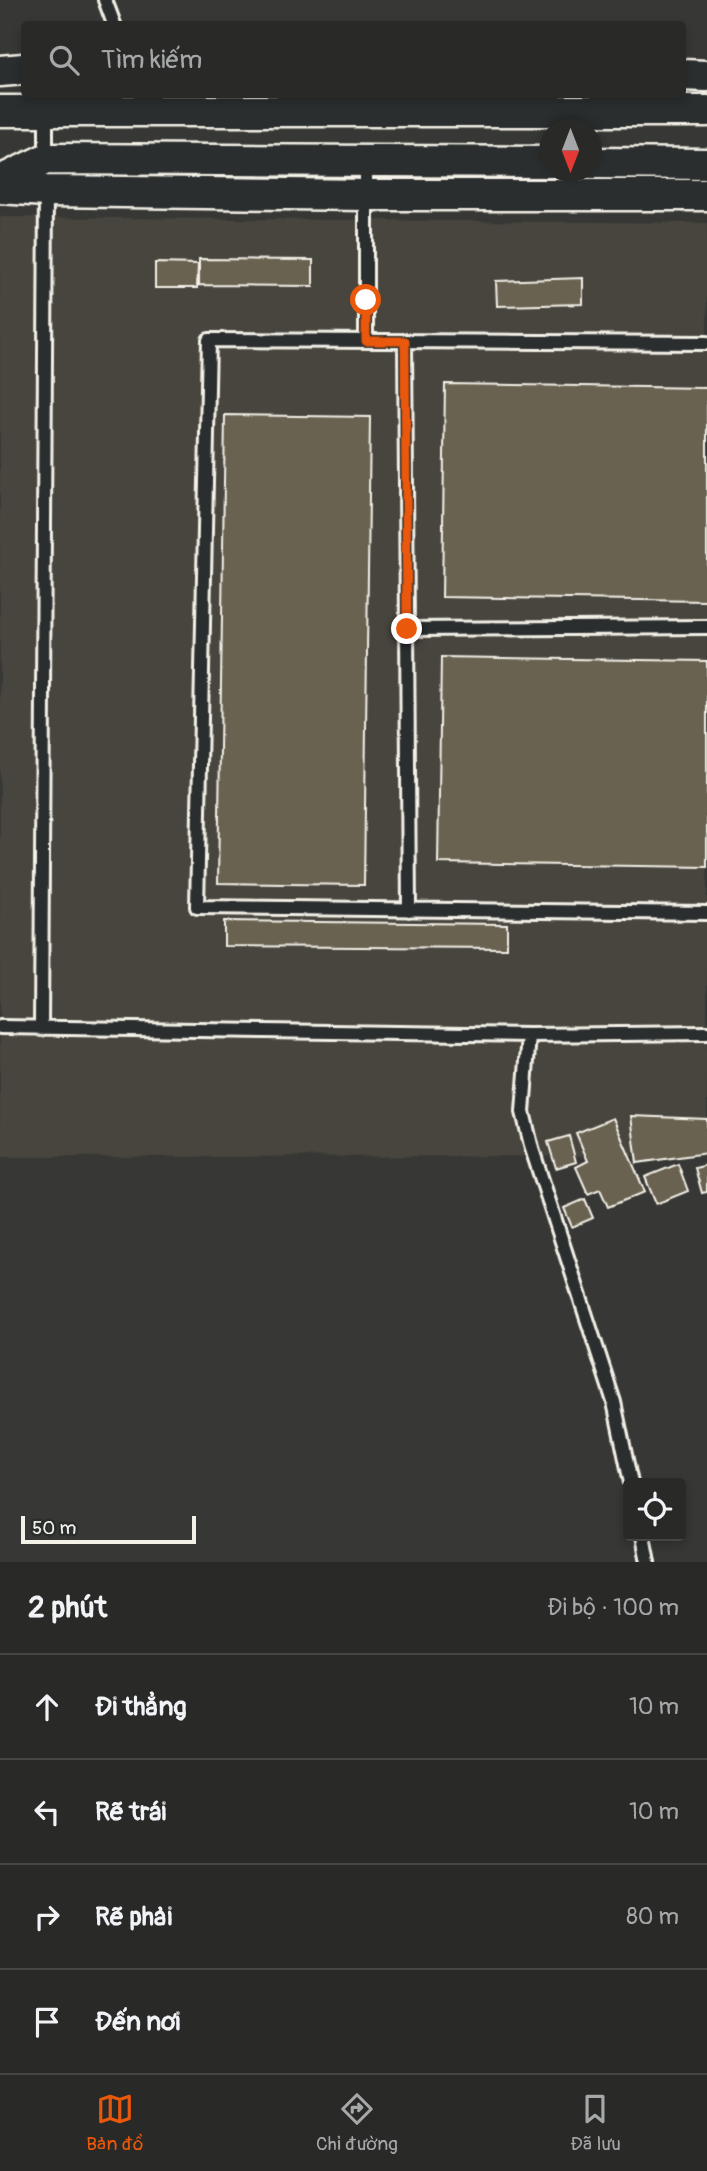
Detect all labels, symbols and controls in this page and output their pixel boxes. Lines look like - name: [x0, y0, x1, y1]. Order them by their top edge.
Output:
- search box: [21, 21, 686, 98]
- icon: search: [45, 41, 83, 79]
- text: Tìm kiếm: [101, 44, 202, 76]
- north arrow: [539, 119, 602, 182]
- route start: [350, 284, 381, 315]
- route end: [391, 613, 422, 644]
- map controls: [623, 1478, 686, 1541]
- button: locate: [623, 1478, 686, 1541]
- scale bar: [21, 1513, 196, 1545]
- text: 50 m: [32, 1516, 76, 1540]
- text: 2 phút: [28, 1589, 107, 1626]
- text: Đi bộ · 100 m: [547, 1593, 679, 1622]
- icon: ahead: [28, 1688, 66, 1726]
- text: Đi thẳng: [95, 1691, 187, 1723]
- text: 10 m: [629, 1692, 679, 1721]
- icon: left: [28, 1793, 66, 1831]
- text: Rẽ trái: [95, 1796, 166, 1828]
- text: 10 m: [629, 1797, 679, 1826]
- icon: right: [28, 1898, 66, 1936]
- text: Rẽ phải: [95, 1901, 172, 1933]
- text: 80 m: [626, 1902, 679, 1931]
- icon: arrive: [28, 2003, 66, 2041]
- text: Đến nơi: [95, 2006, 180, 2038]
- tab: Bản đồ: [86, 2090, 143, 2156]
- tab: Chỉ đường: [316, 2090, 398, 2156]
- tab: Đã lưu: [570, 2090, 621, 2156]

